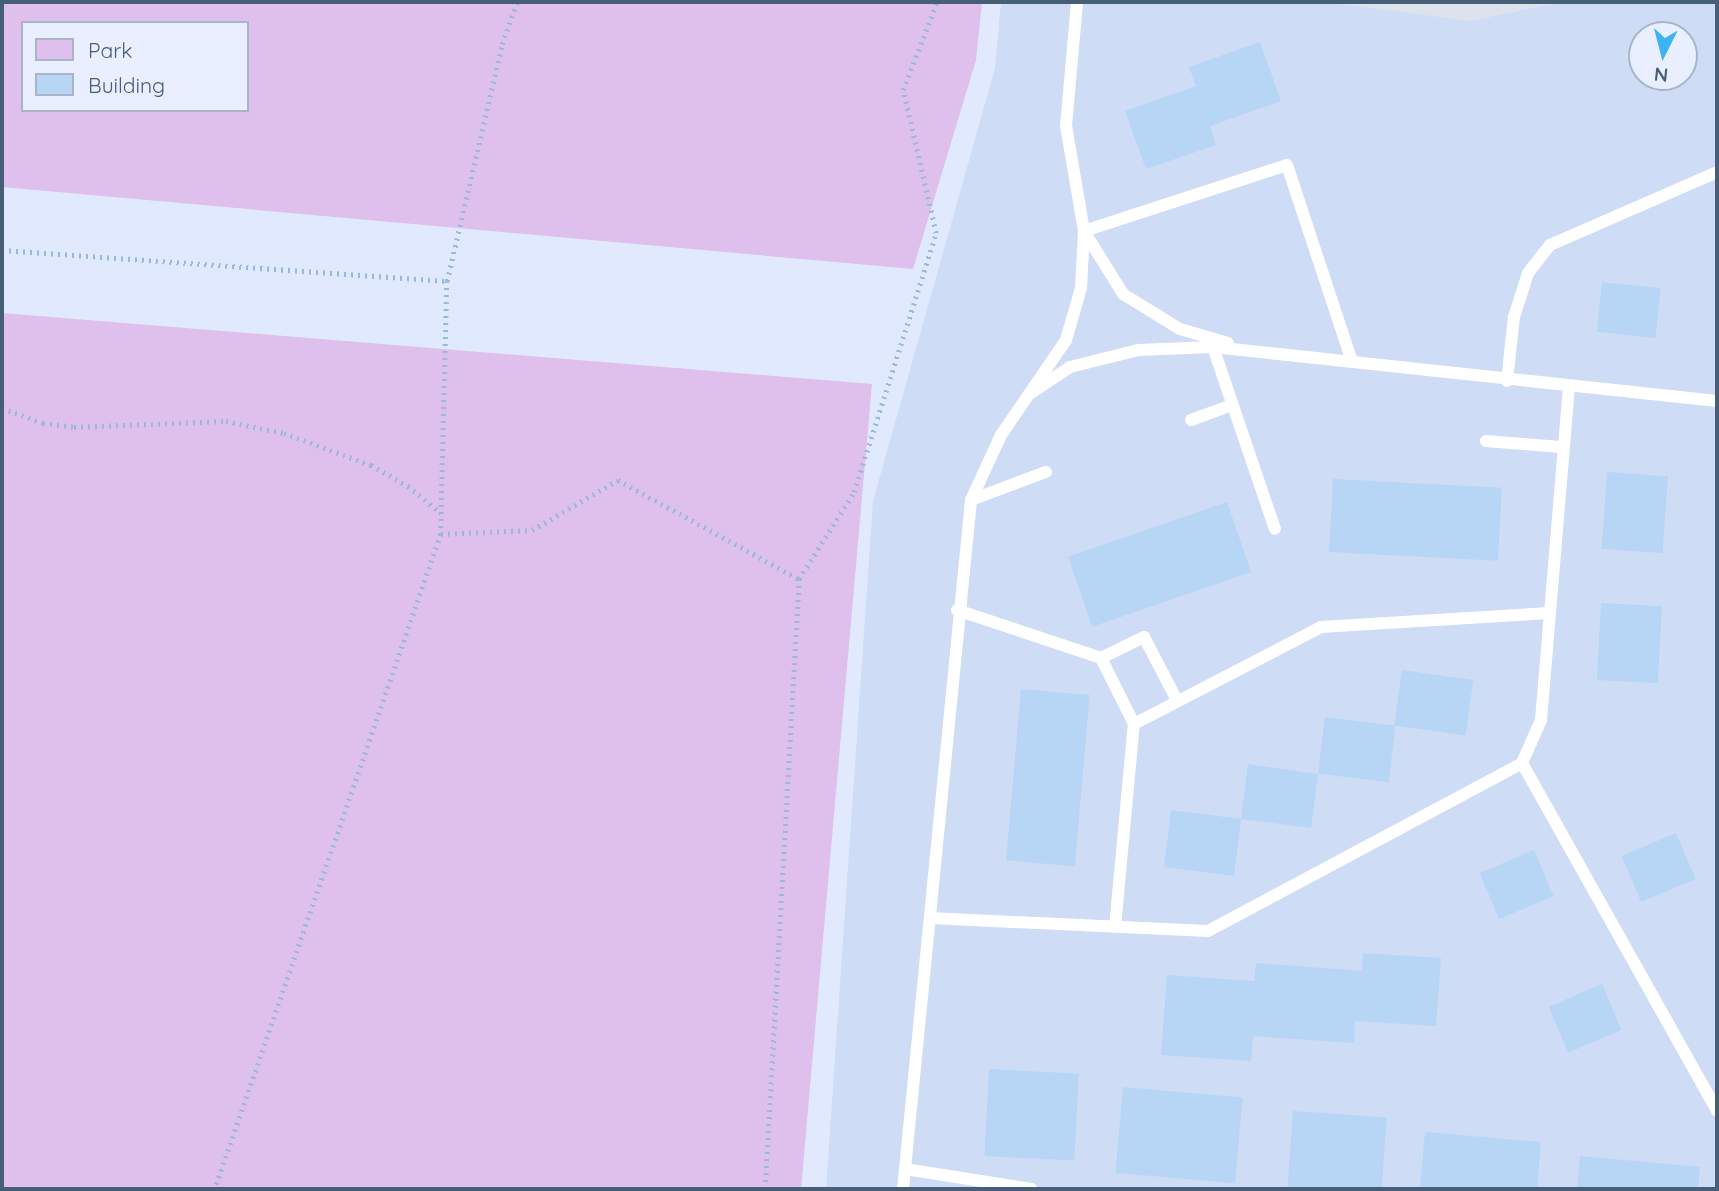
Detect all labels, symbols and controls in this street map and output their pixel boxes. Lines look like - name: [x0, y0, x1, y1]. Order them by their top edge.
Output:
- legend: [21, 21, 248, 112]
- north arrow: [1628, 21, 1698, 91]
- text: Park: [88, 37, 132, 63]
- text: N: [1653, 62, 1669, 88]
- text: Building: [88, 72, 165, 98]

